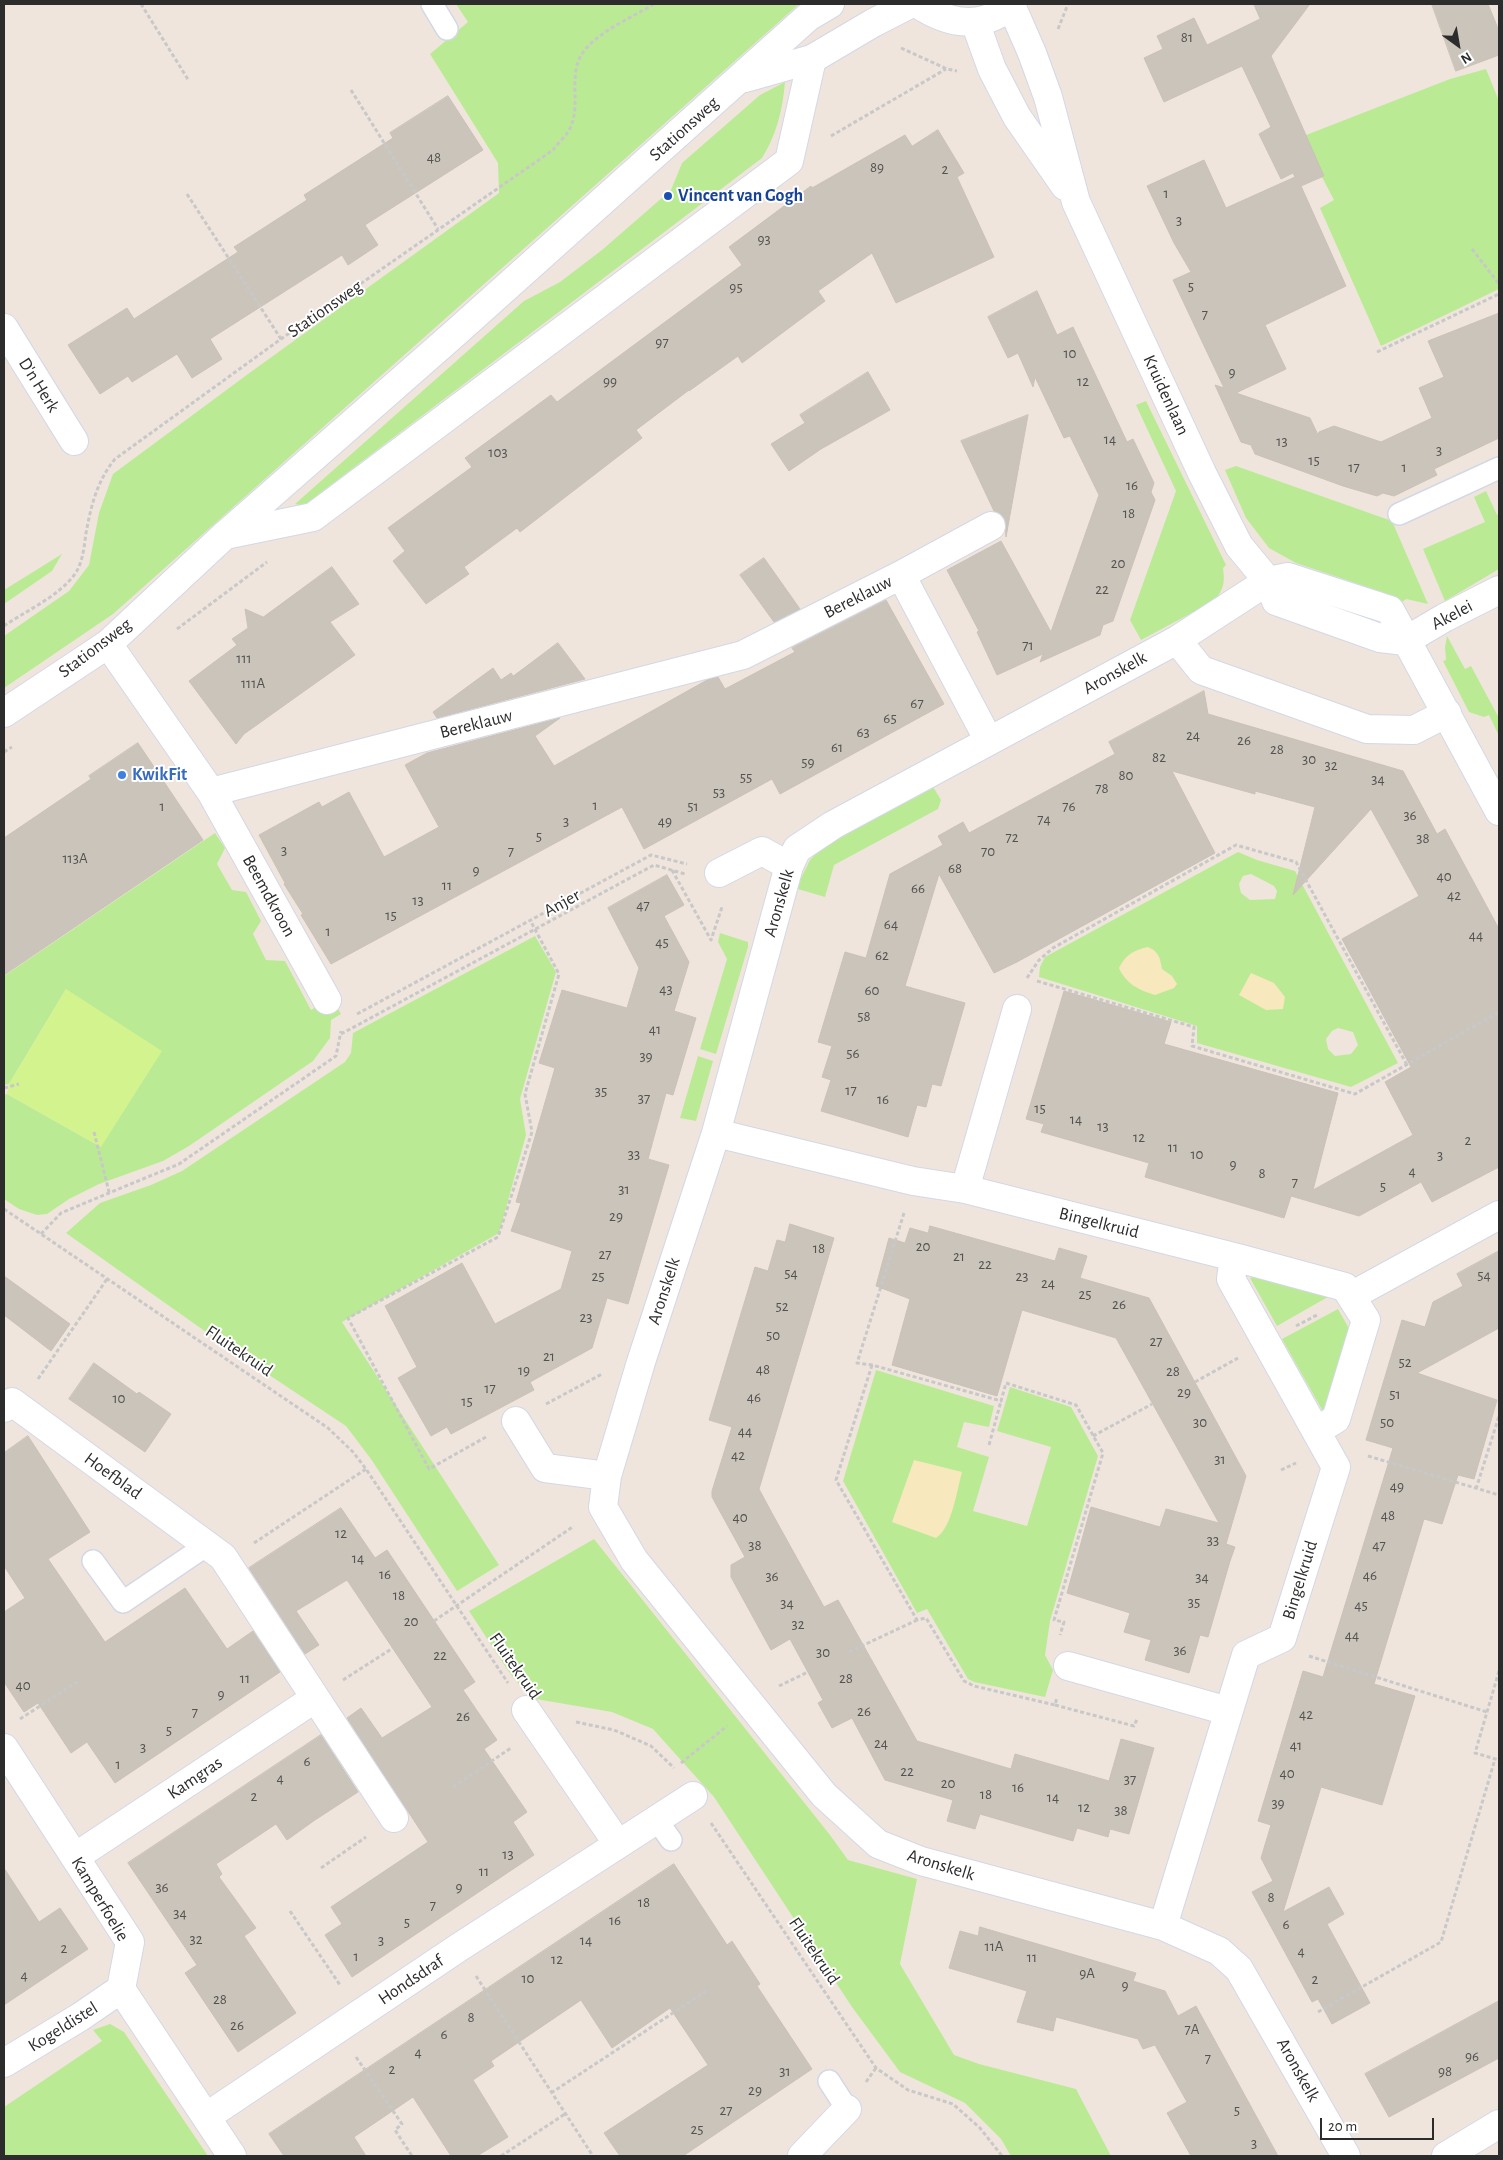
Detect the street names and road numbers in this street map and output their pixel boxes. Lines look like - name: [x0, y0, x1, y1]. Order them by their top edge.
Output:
- street label: Stationsweg: [645, 92, 723, 166]
- street label: Stationsweg: [284, 275, 366, 343]
- street label: Kruidenlaan: [1138, 351, 1194, 439]
- street label: D'n Herk: [14, 354, 64, 416]
- street label: Bereklauw: [820, 571, 896, 623]
- street label: Akelei: [1428, 595, 1476, 635]
- street label: Stationsweg: [54, 613, 136, 683]
- street label: Aronskelk: [1079, 647, 1151, 699]
- street label: Bereklauw: [438, 705, 514, 743]
- street label: Beemdkroon: [238, 851, 300, 941]
- street label: Aronskelk: [759, 867, 799, 939]
- street label: Anjer: [540, 884, 584, 922]
- street label: Bingelkruid: [1057, 1203, 1141, 1243]
- street label: Aronskelk: [643, 1255, 685, 1327]
- street label: Fluitekruid: [201, 1321, 277, 1381]
- street label: Hoefblad: [80, 1448, 146, 1504]
- street label: Bingelkruid: [1278, 1538, 1322, 1622]
- street label: Fluitekruid: [484, 1628, 546, 1704]
- street label: Kamgras: [163, 1752, 227, 1804]
- street label: Aronskelk: [905, 1845, 977, 1885]
- street label: Kamperfoelie: [66, 1853, 134, 1945]
- street label: Fluitekruid: [784, 1913, 844, 1989]
- street label: Hondsdraf: [374, 1950, 448, 2010]
- street label: Kogeldistel: [24, 1997, 102, 2057]
- street label: Aronskelk: [1272, 2034, 1324, 2106]

